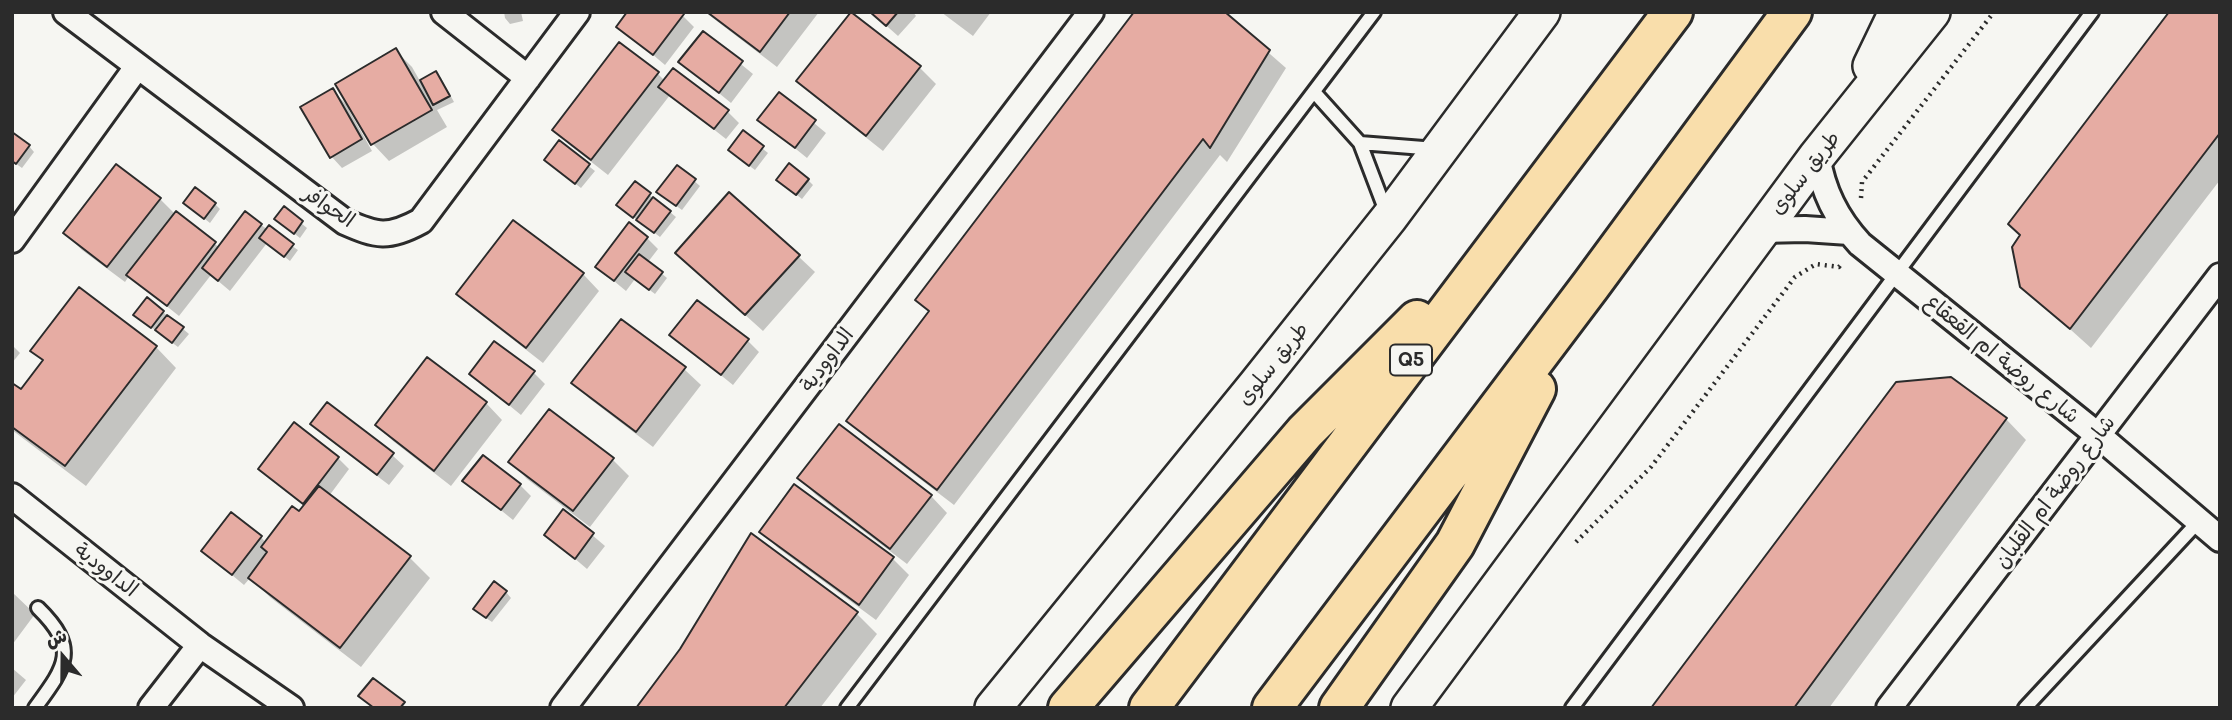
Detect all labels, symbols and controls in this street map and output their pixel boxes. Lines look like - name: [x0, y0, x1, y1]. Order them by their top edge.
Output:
- street label: طريق سلوى: [1764, 126, 1846, 220]
- street label: الحوافر: [299, 181, 359, 233]
- street label: شارع روضة ام القعقاع: [1920, 289, 2084, 429]
- street label: طريق سلوى: [1232, 317, 1314, 411]
- street label: الداوودية: [795, 323, 859, 397]
- road number: Q5: [1390, 344, 1432, 376]
- street label: شارع روضة ام القلبان: [1989, 411, 2121, 573]
- street label: الداوودية: [69, 537, 143, 603]
- text: ش: [42, 621, 70, 652]
- north arrow: [28, 622, 98, 692]

